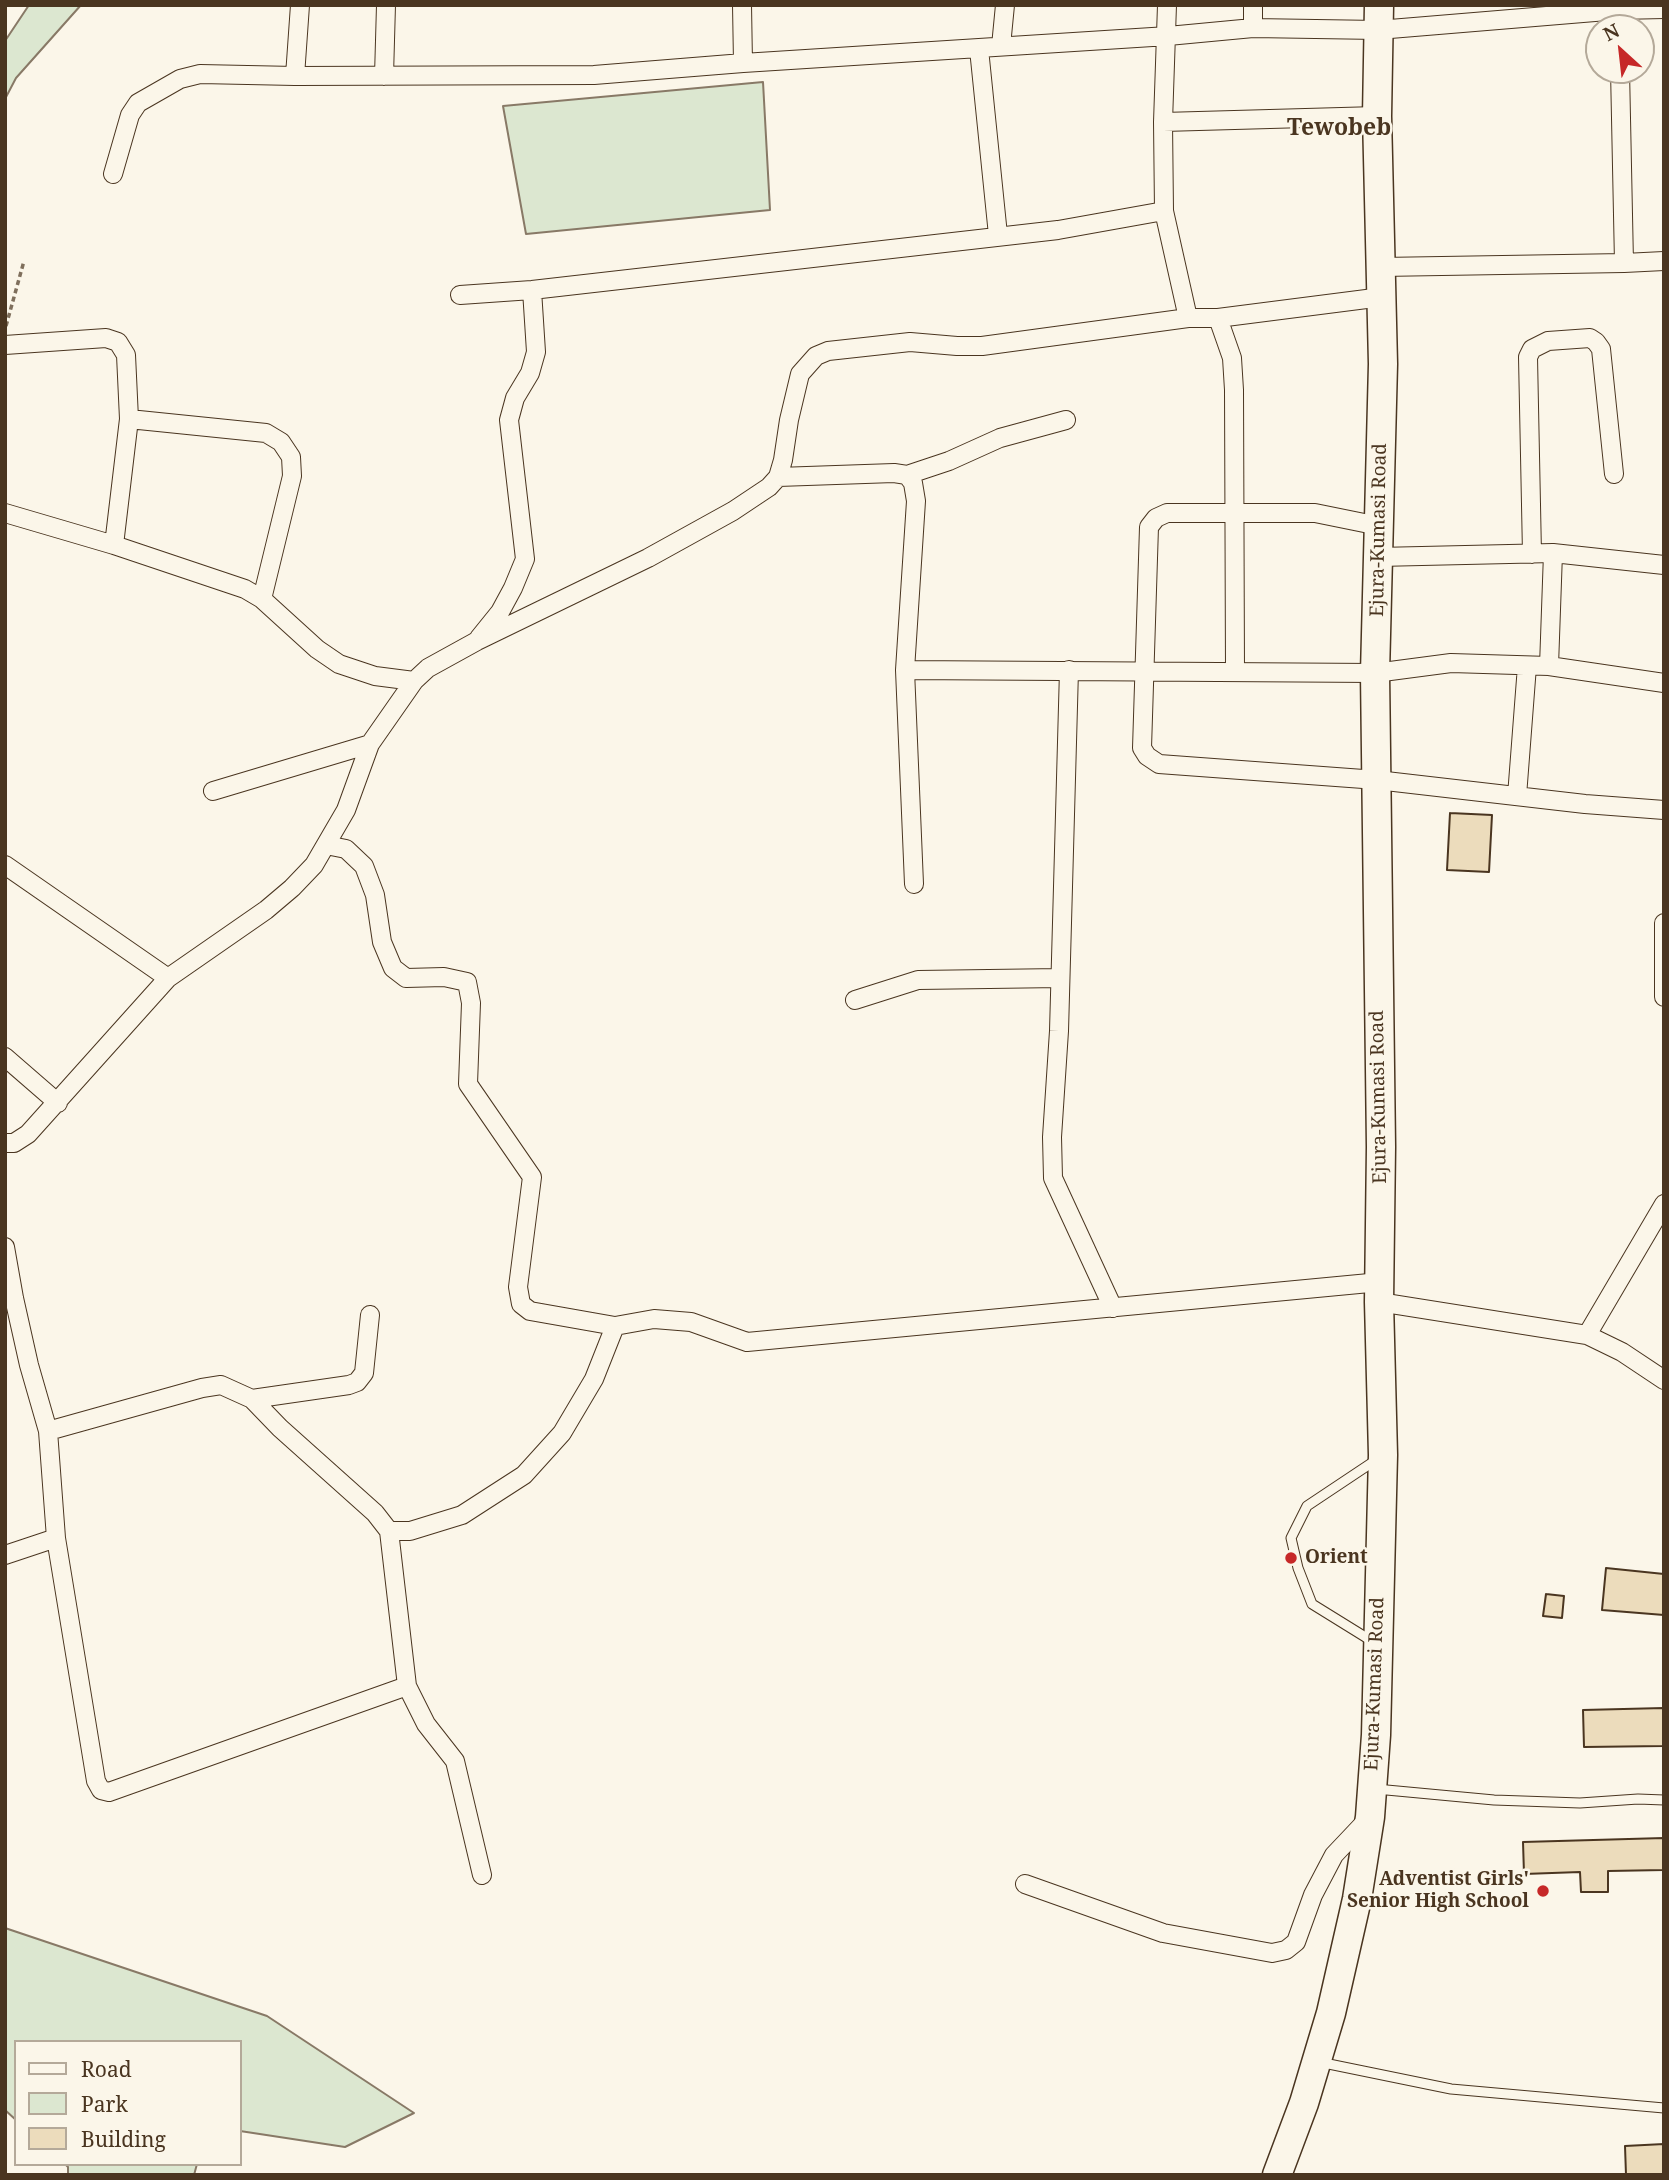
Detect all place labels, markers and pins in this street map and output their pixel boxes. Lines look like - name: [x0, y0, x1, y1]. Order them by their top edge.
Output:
- place label: Orient: [1305, 1547, 1368, 1569]
- marker: Orient: [1283, 1550, 1299, 1566]
- place label: Adventist Girls' Senior High School: [1347, 1869, 1529, 1913]
- marker: Adventist Girls' Senior High School: [1535, 1883, 1551, 1899]

